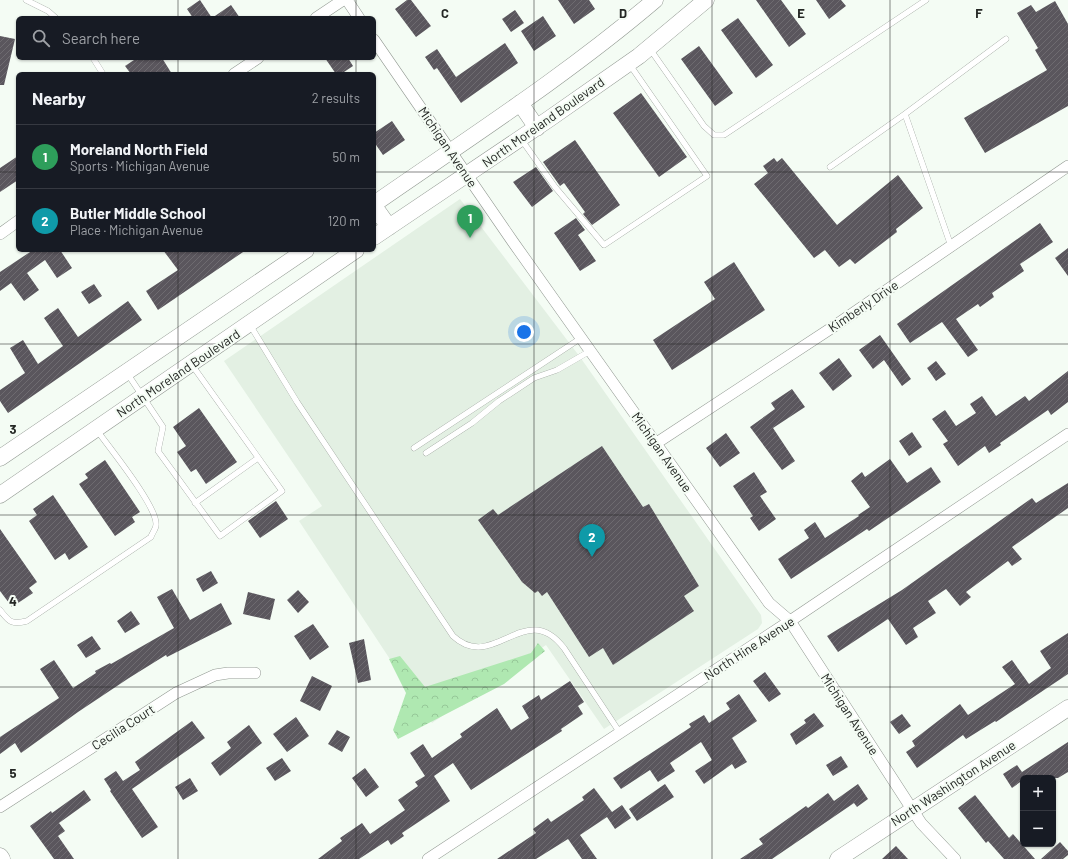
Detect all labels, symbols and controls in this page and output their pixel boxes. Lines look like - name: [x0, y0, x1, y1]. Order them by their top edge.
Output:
- text: C: [441, 5, 449, 21]
- text: D: [619, 5, 627, 21]
- text: E: [797, 5, 805, 21]
- text: F: [975, 5, 983, 21]
- search box: [16, 16, 376, 60]
- icon: search: [30, 27, 52, 49]
- text: Search here: [62, 29, 140, 47]
- street label: North Moreland Boulevard: [479, 74, 607, 170]
- text: Nearby: [32, 88, 86, 108]
- text: 2 results: [312, 90, 360, 106]
- street label: Michigan Avenue: [415, 103, 481, 191]
- text: Moreland North Field: [70, 140, 208, 158]
- text: 1: [43, 149, 47, 165]
- text: 50 m: [333, 149, 360, 165]
- text: Sports · Michigan Avenue: [70, 158, 210, 174]
- text: Butler Middle School: [70, 204, 206, 222]
- pin: 1: [457, 205, 483, 238]
- text: 2: [41, 213, 49, 229]
- text: 120 m: [328, 213, 360, 229]
- text: Place · Michigan Avenue: [70, 222, 203, 238]
- street label: Kimberly Drive: [825, 277, 901, 335]
- your location: [514, 322, 534, 342]
- street label: North Moreland Boulevard: [113, 326, 243, 420]
- street label: Michigan Avenue: [628, 409, 696, 495]
- text: 3: [9, 421, 17, 437]
- pin: 2: [579, 524, 605, 557]
- text: 4: [9, 593, 17, 609]
- street label: North Hine Avenue: [701, 613, 797, 683]
- street label: Michigan Avenue: [818, 670, 882, 758]
- street label: Cecilia Court: [88, 701, 158, 753]
- street label: North Washington Avenue: [888, 737, 1018, 829]
- text: 5: [9, 765, 17, 781]
- map controls: [1020, 775, 1056, 847]
- button: +: [1020, 775, 1056, 811]
- button: −: [1020, 811, 1056, 847]

